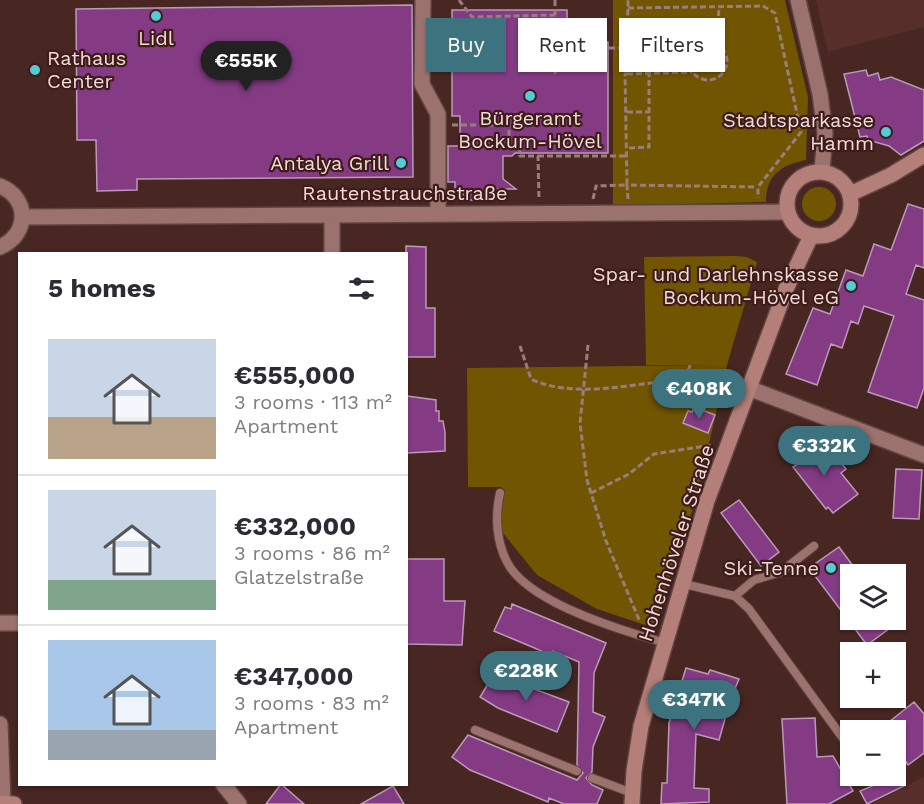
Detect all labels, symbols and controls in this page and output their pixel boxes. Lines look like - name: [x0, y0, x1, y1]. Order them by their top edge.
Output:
- marker: Lidl: [149, 9, 163, 23]
- chip: Buy: [426, 18, 506, 72]
- chip: Rent: [518, 18, 607, 72]
- chip: Filters: [619, 18, 725, 72]
- place label: Lidl: [138, 26, 174, 50]
- pin: €555K: [204, 41, 288, 92]
- place label: Rathaus Center: [47, 46, 126, 93]
- text: €555K: [215, 48, 277, 72]
- marker: Rathaus Center: [28, 63, 42, 77]
- marker: Bürgeramt Bockum-Hövel: [523, 89, 537, 103]
- place label: Bürgeramt Bockum-Hövel: [458, 106, 602, 153]
- place label: Stadtsparkasse Hamm: [723, 108, 874, 155]
- marker: Stadtsparkasse Hamm: [879, 125, 893, 139]
- place label: Antalya Grill: [270, 151, 389, 175]
- marker: Antalya Grill: [394, 156, 408, 170]
- street label: Rautenstrauchstraße: [302, 181, 508, 205]
- place label: Spar- und Darlehnskasse Bockum-Hövel eG: [593, 262, 839, 309]
- icon: filters: [345, 272, 378, 305]
- text: 5 homes: [48, 273, 156, 303]
- marker: Spar- und Darlehnskasse Bockum-Hövel eG: [844, 279, 858, 293]
- text: €555,000: [234, 360, 355, 390]
- icon: home: [96, 363, 168, 435]
- pin: €408K: [657, 369, 741, 420]
- text: €408K: [666, 376, 732, 400]
- text: 3 rooms · 113 m²: [234, 390, 392, 414]
- text: Apartment: [234, 414, 338, 438]
- pin: €332K: [782, 426, 866, 477]
- text: €332K: [792, 433, 856, 457]
- street label: Hohenhöveler Straße: [633, 442, 719, 644]
- text: €332,000: [234, 511, 356, 541]
- icon: home: [96, 514, 168, 586]
- text: 3 rooms · 86 m²: [234, 541, 390, 565]
- place label: Ski-Tenne: [723, 556, 819, 580]
- marker: Ski-Tenne: [824, 561, 838, 575]
- map controls: [840, 564, 906, 786]
- button: layers: [840, 564, 906, 630]
- text: Glatzelstraße: [234, 565, 364, 589]
- button: +: [840, 642, 906, 708]
- pin: €228K: [484, 651, 568, 702]
- text: €228K: [494, 658, 558, 682]
- text: €347,000: [234, 661, 353, 691]
- icon: home: [96, 664, 168, 736]
- pin: €347K: [652, 680, 736, 731]
- text: €347K: [662, 687, 726, 711]
- text: 3 rooms · 83 m²: [234, 691, 389, 715]
- text: Apartment: [234, 715, 338, 739]
- button: −: [840, 720, 906, 786]

